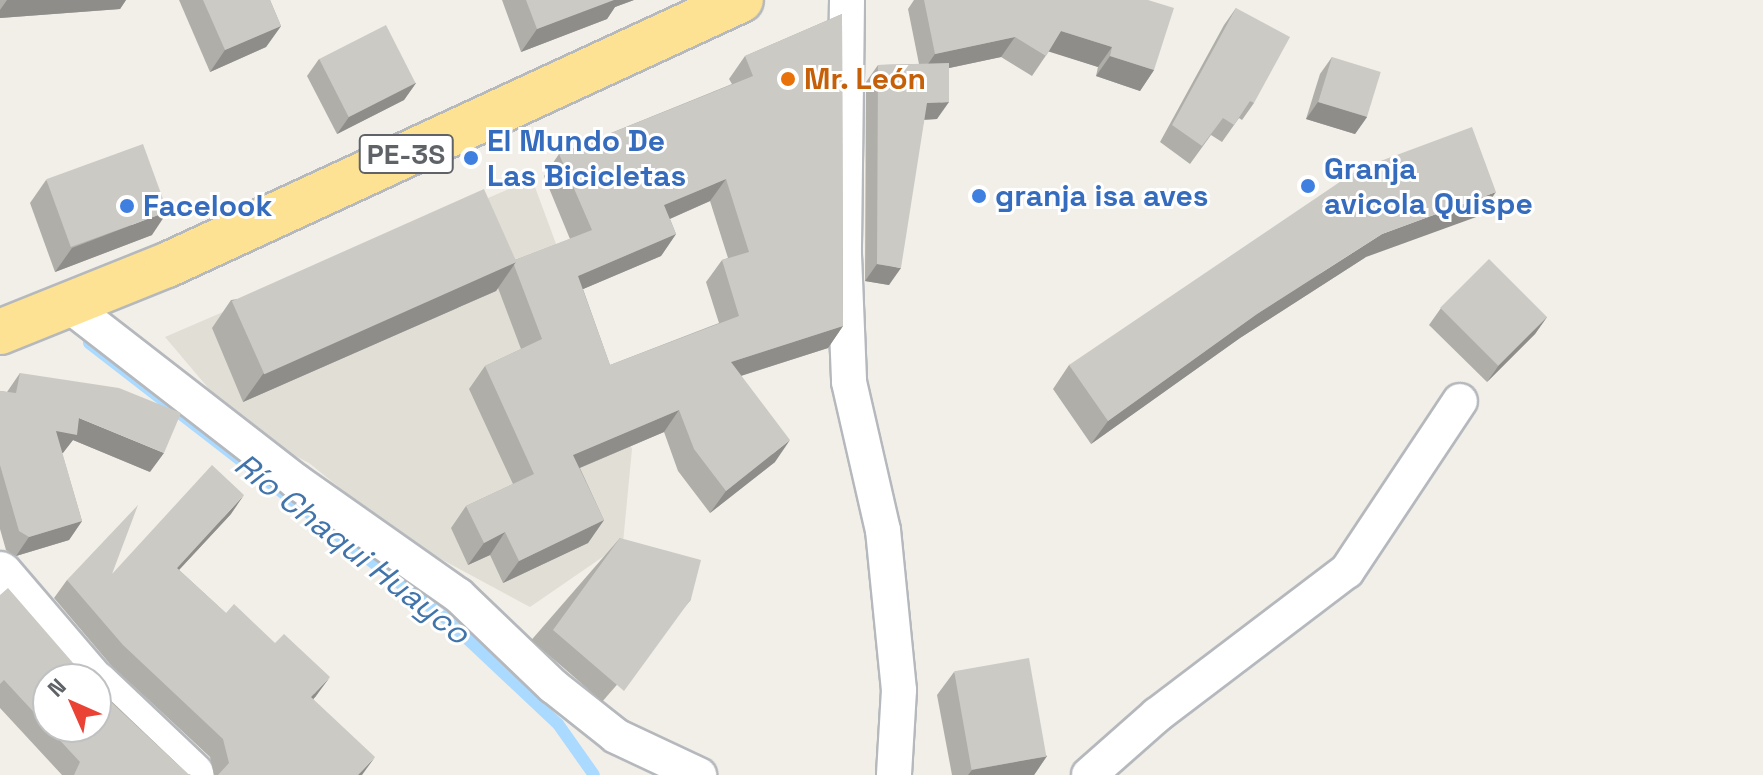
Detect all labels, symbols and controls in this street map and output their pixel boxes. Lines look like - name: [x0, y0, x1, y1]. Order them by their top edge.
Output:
- place label: Mr. León: [804, 61, 927, 97]
- marker: Mr. León: [779, 70, 797, 88]
- place label: El Mundo De Las Bicicletas: [487, 123, 686, 194]
- road number: PE-3S: [358, 130, 454, 178]
- marker: El Mundo De Las Bicicletas: [462, 149, 480, 167]
- place label: Granja avicola Quispe: [1324, 151, 1533, 222]
- marker: Granja avicola Quispe: [1299, 177, 1317, 195]
- place label: granja isa aves: [995, 178, 1209, 214]
- marker: granja isa aves: [970, 187, 988, 205]
- place label: Facelook: [143, 188, 272, 224]
- marker: Facelook: [118, 197, 136, 215]
- water label: Río Chaqui Huayco: [227, 445, 477, 653]
- north arrow: [32, 663, 112, 743]
- text: N: [41, 672, 72, 703]

